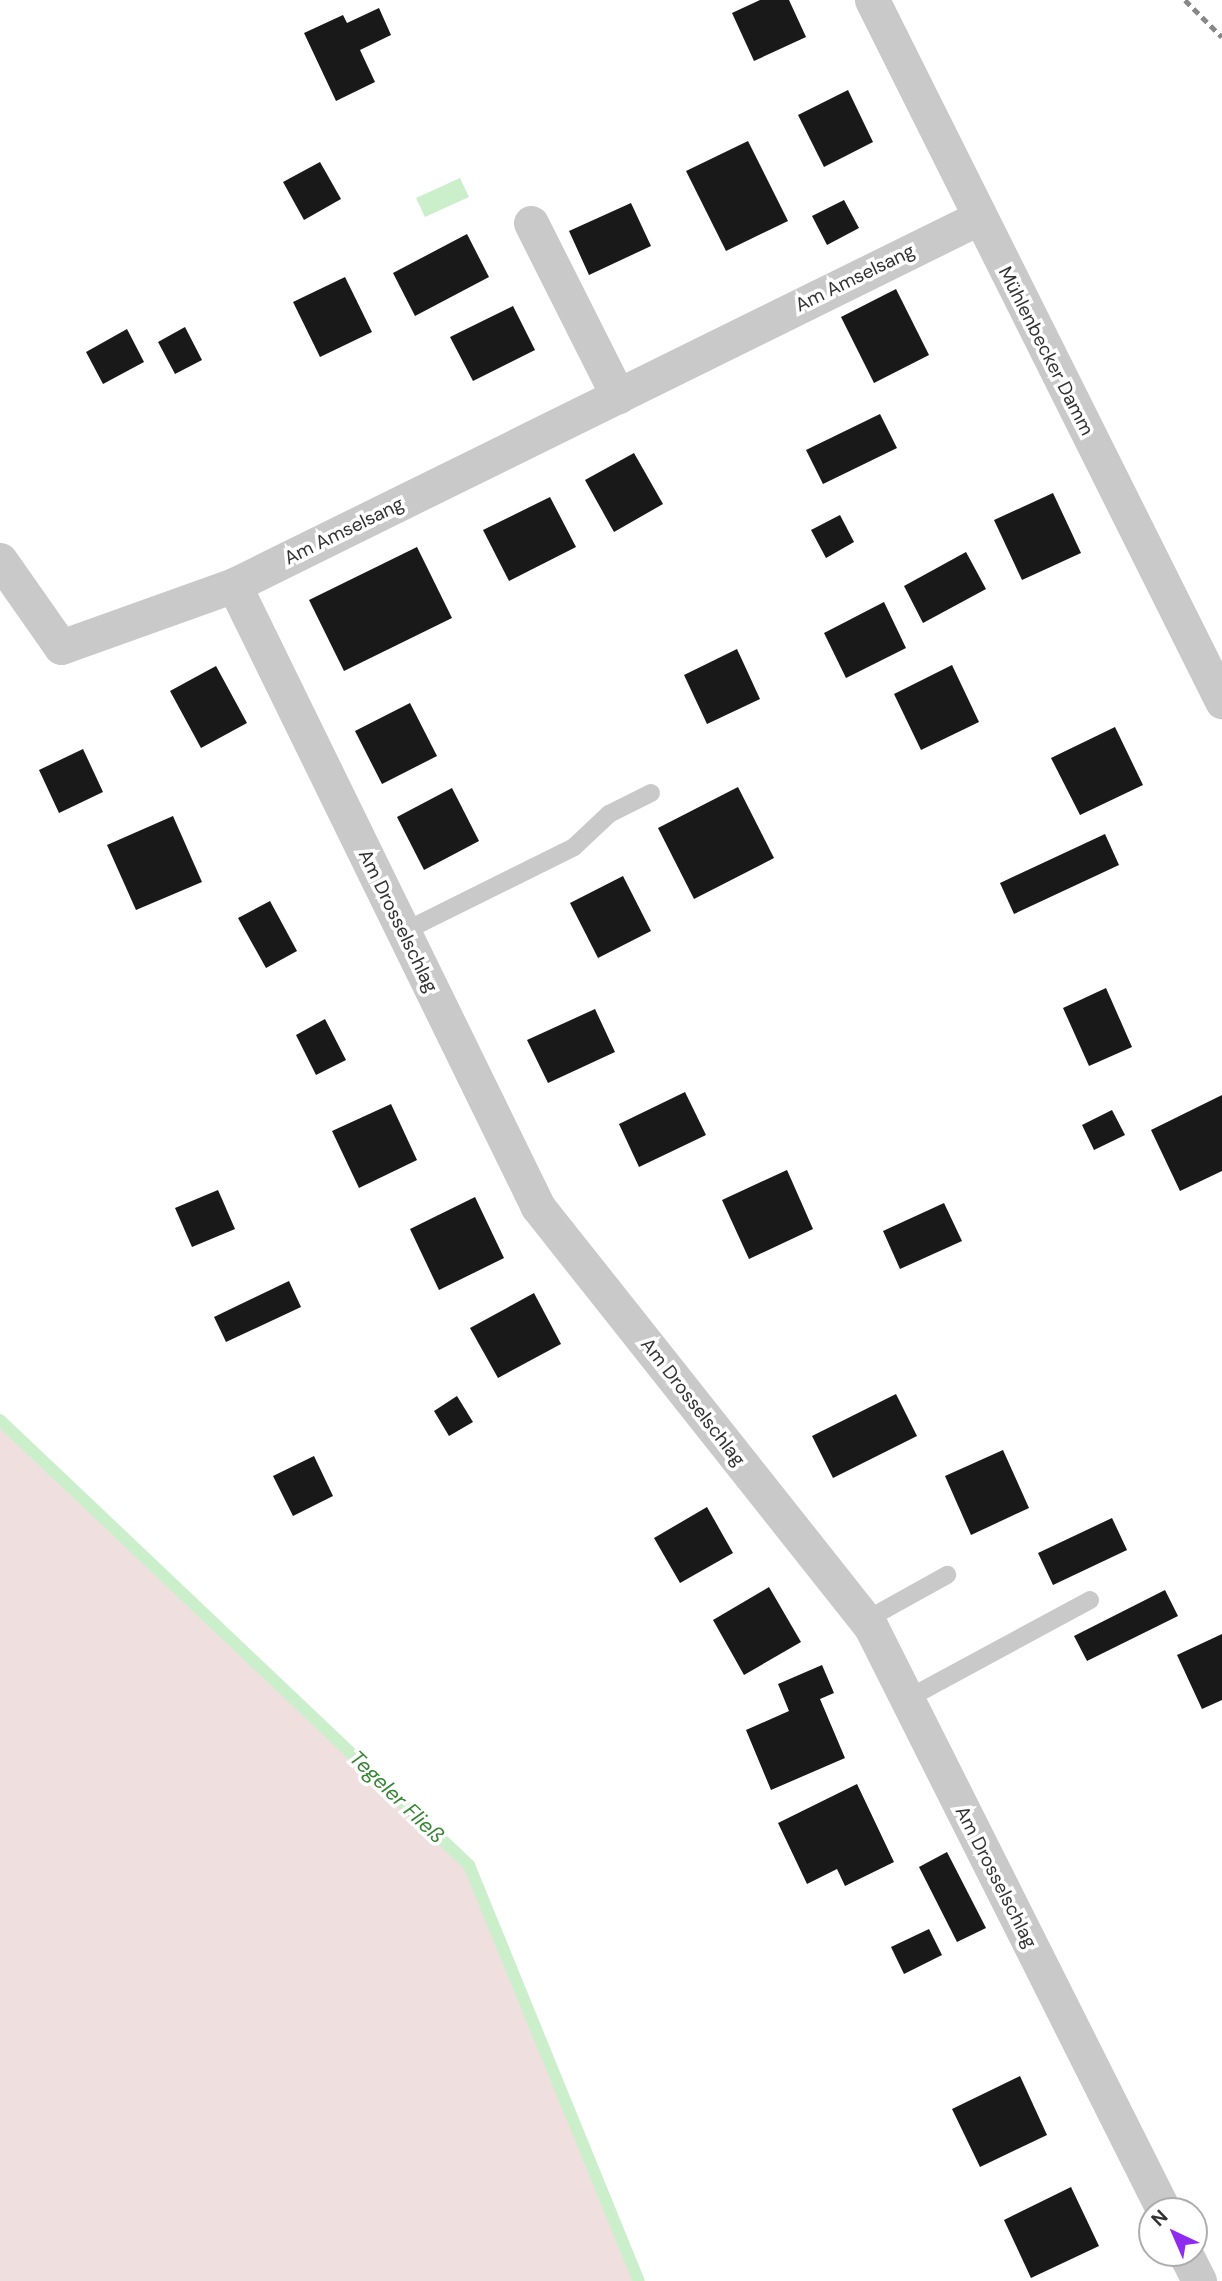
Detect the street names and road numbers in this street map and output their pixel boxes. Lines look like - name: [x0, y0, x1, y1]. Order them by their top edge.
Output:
- street label: Am Amselsang: [792, 239, 918, 317]
- street label: Mühlenbecker Damm: [994, 263, 1098, 439]
- street label: Am Amselsang: [281, 492, 407, 570]
- street label: Am Drosselschlag: [354, 846, 442, 996]
- street label: Am Drosselschlag: [636, 1333, 750, 1471]
- street label: Am Drosselschlag: [950, 1802, 1042, 1952]

